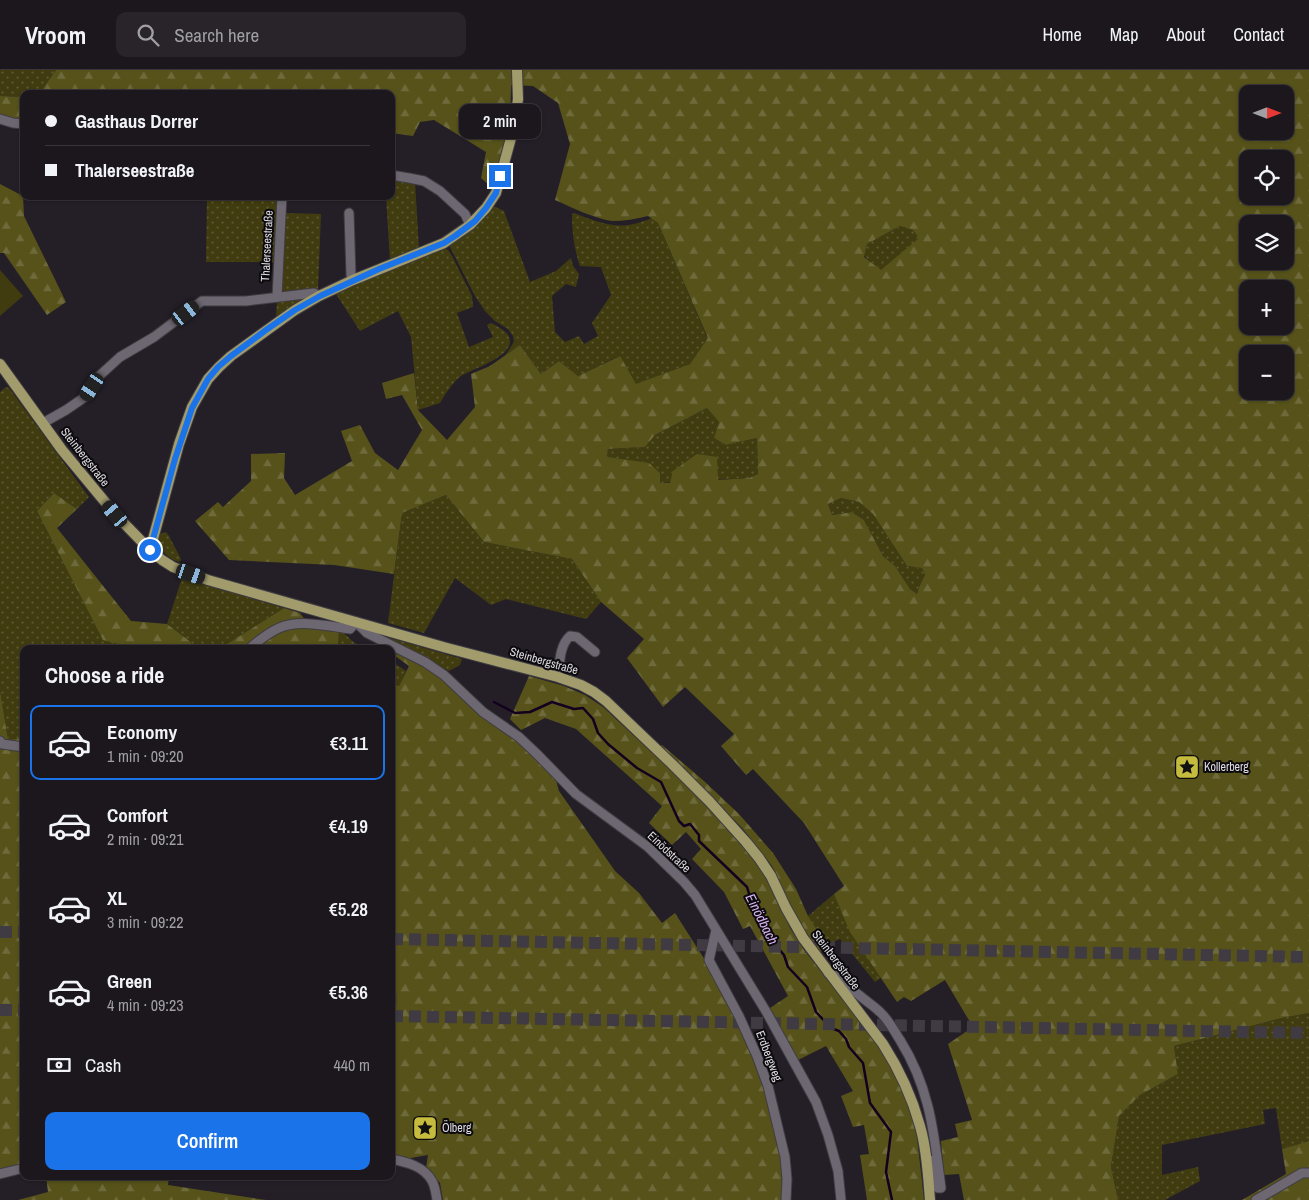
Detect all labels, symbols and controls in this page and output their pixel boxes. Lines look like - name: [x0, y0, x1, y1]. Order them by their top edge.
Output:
- search box: [116, 12, 466, 57]
- text: Vroom: [25, 19, 86, 51]
- icon: search: [134, 21, 162, 49]
- text: Search here: [174, 22, 259, 48]
- text: Home: [1042, 22, 1082, 47]
- text: Map: [1110, 22, 1139, 47]
- text: About: [1167, 22, 1205, 47]
- text: Contact: [1233, 22, 1284, 47]
- north arrow: [1239, 85, 1294, 140]
- map controls: [1239, 85, 1294, 400]
- callout: 2 min: [459, 104, 541, 138]
- text: Gasthaus Dorrer: [75, 108, 198, 134]
- text: 2 min: [483, 110, 517, 132]
- button: locate: [1239, 150, 1294, 205]
- text: Thalerseestraße: [75, 157, 195, 183]
- route end: [489, 165, 511, 187]
- street label: Thalerseestraße: [257, 210, 277, 282]
- button: layers: [1239, 215, 1294, 270]
- button: +: [1239, 280, 1294, 335]
- car: [169, 298, 202, 328]
- button: −: [1239, 345, 1294, 400]
- car: [77, 370, 106, 404]
- street label: Steinbergstraße: [57, 424, 113, 490]
- car: [99, 498, 130, 530]
- route start: [139, 539, 161, 561]
- car: [174, 562, 207, 586]
- street label: Steinbergstraße: [508, 644, 580, 678]
- text: Choose a ride: [45, 660, 164, 690]
- text: Economy: [107, 719, 177, 745]
- icon: car: [47, 720, 92, 765]
- text: €3.11: [330, 730, 368, 756]
- text: 1 min · 09:20: [107, 745, 184, 767]
- place icon: Kollerberg: [1174, 754, 1200, 780]
- place label: Kollerberg: [1204, 759, 1249, 775]
- text: Comfort: [107, 802, 168, 828]
- icon: car: [47, 803, 92, 848]
- text: €4.19: [329, 813, 368, 839]
- text: 2 min · 09:21: [107, 828, 184, 850]
- street label: Einödstraße: [644, 828, 694, 876]
- text: XL: [107, 885, 127, 911]
- icon: car: [47, 886, 92, 931]
- water label: Einödbach: [742, 890, 782, 948]
- text: €5.28: [329, 896, 368, 922]
- text: 3 min · 09:22: [107, 911, 184, 933]
- street label: Steinbergstraße: [808, 927, 864, 993]
- text: Green: [107, 968, 152, 994]
- icon: car: [47, 969, 92, 1014]
- text: €5.36: [329, 979, 368, 1005]
- text: 4 min · 09:23: [107, 994, 184, 1016]
- street label: Erdbergweg: [752, 1028, 786, 1084]
- icon: cash: [45, 1051, 73, 1079]
- text: Cash: [85, 1052, 121, 1078]
- text: 440 m: [334, 1054, 370, 1076]
- button: Confirm: [45, 1112, 370, 1170]
- place icon: Ölberg: [412, 1115, 438, 1141]
- place label: Ölberg: [442, 1119, 472, 1136]

